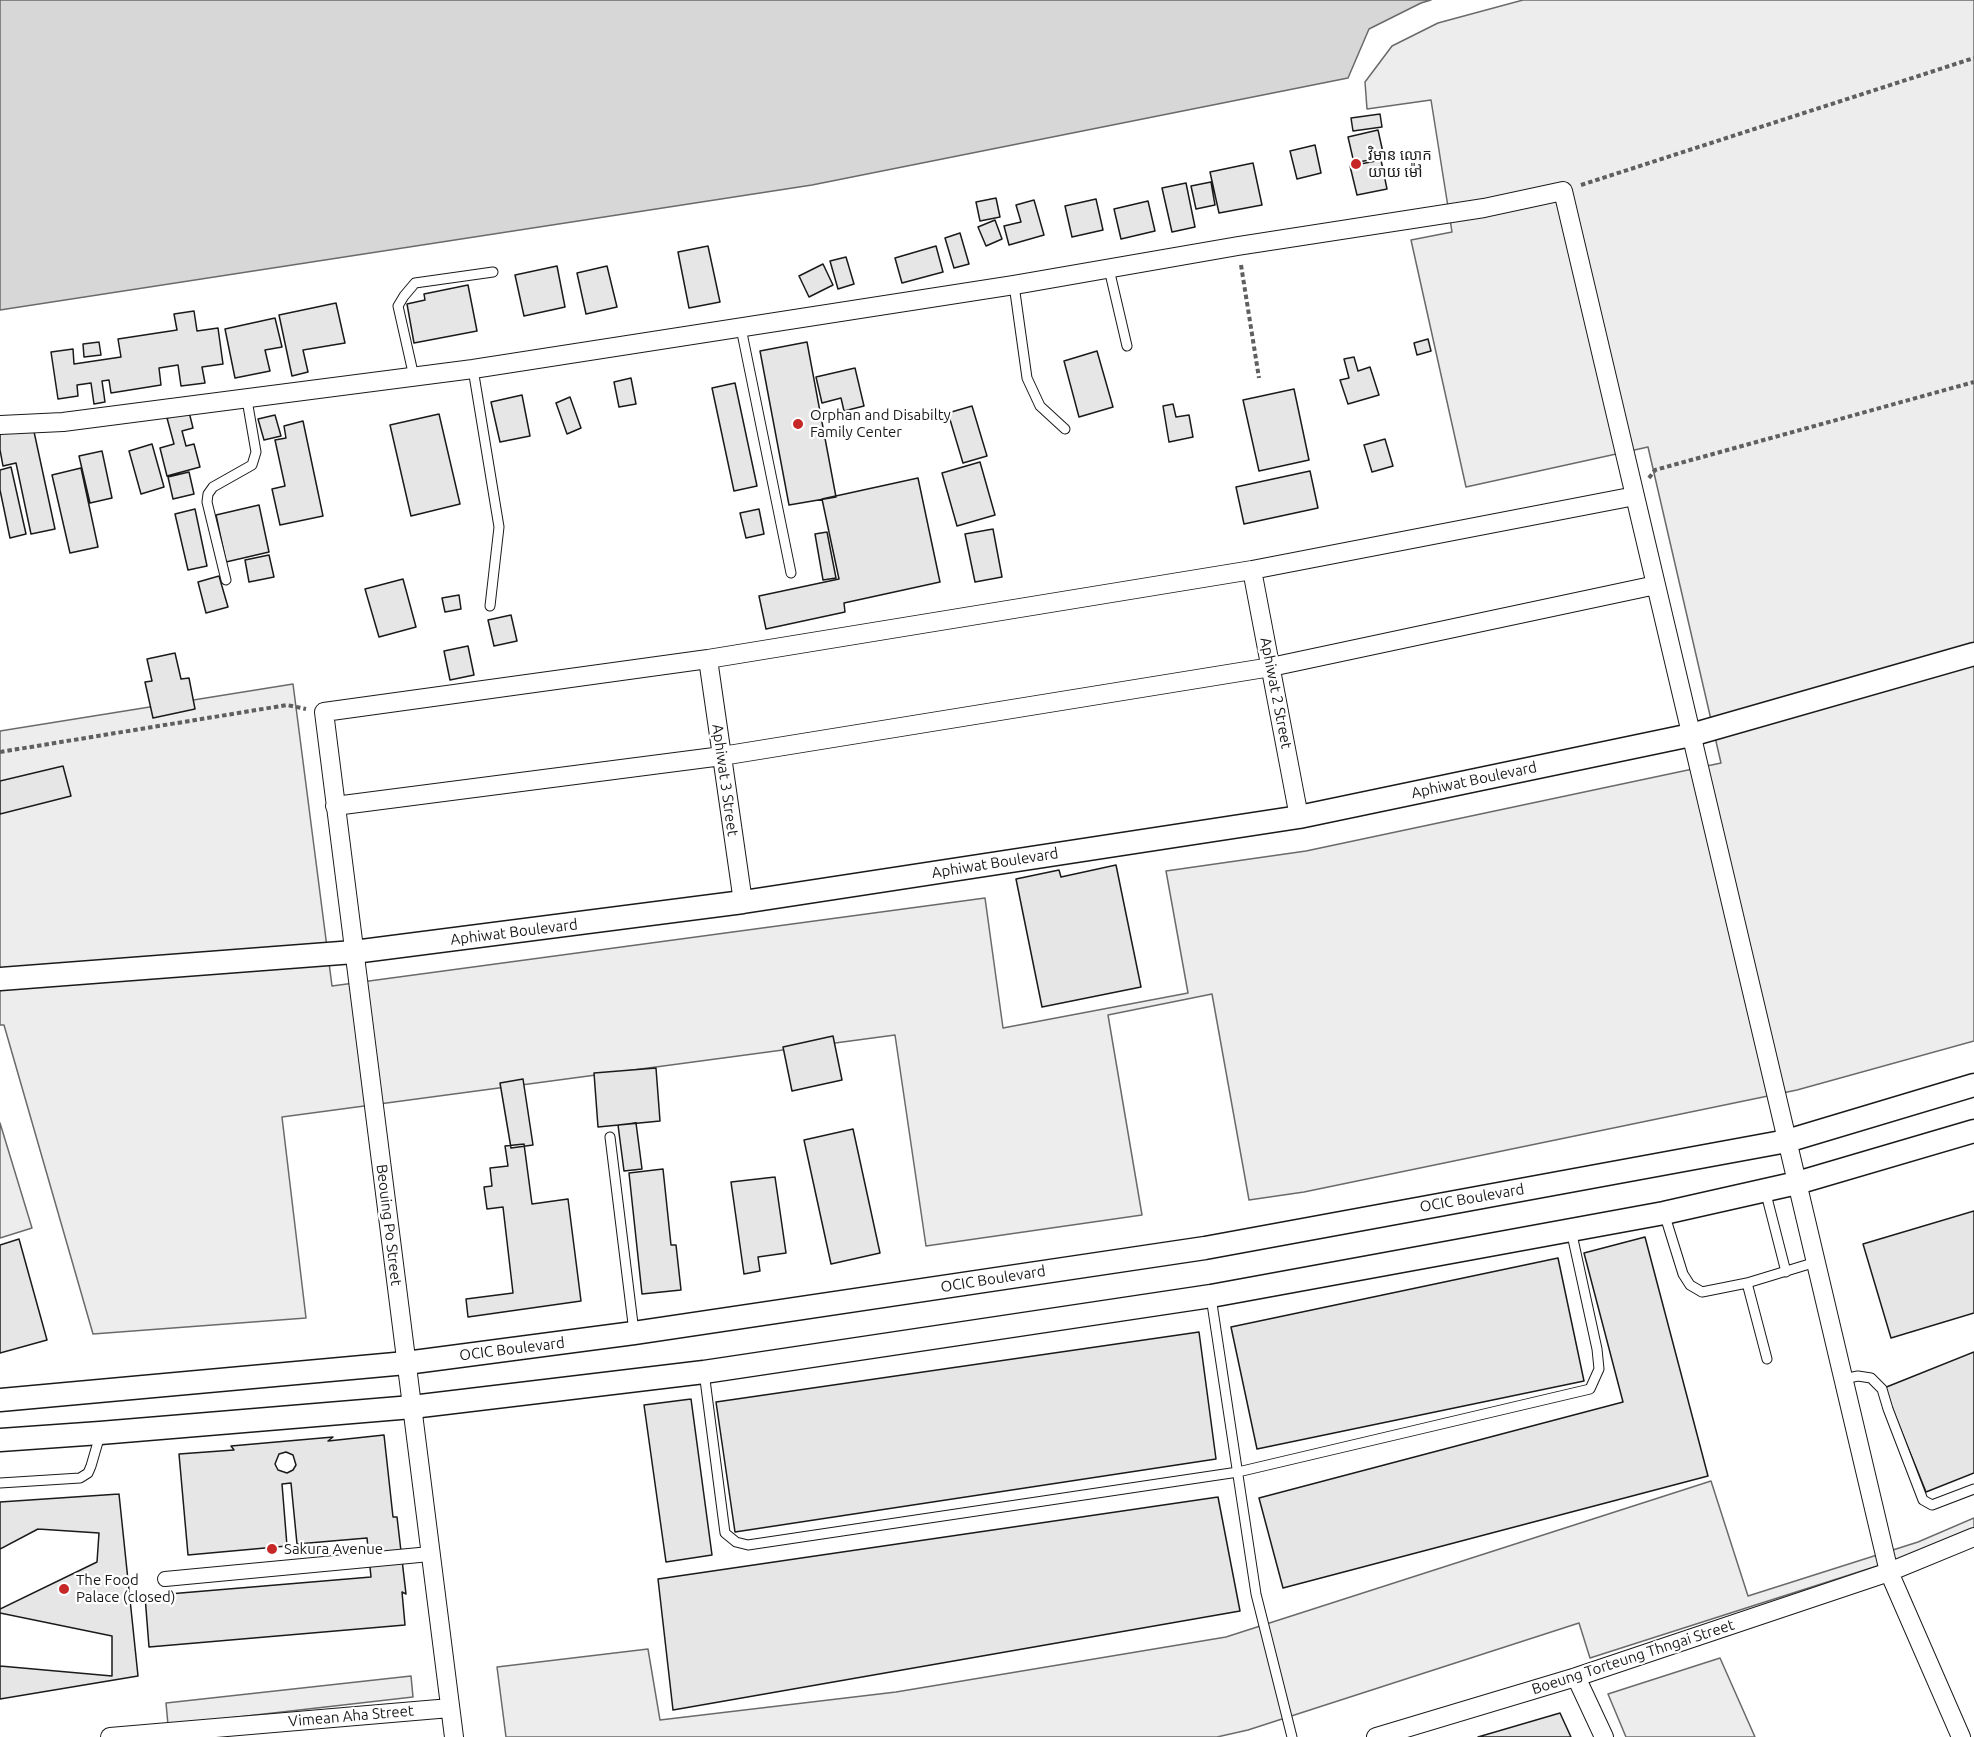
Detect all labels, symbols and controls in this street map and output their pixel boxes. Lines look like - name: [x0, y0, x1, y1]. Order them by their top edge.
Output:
- place label: វិមាន លោក យាយ ម៉ៅ: [1368, 146, 1432, 181]
- marker: វិមាន លោក យាយ ម៉ៅ: [1349, 157, 1363, 171]
- place label: Orphan and Disabilty Family Center: [810, 406, 951, 441]
- marker: Orphan and Disabilty Family Center: [791, 417, 805, 431]
- street label: Aphiwat 2 Street: [1256, 636, 1296, 750]
- street label: Aphiwat 3 Street: [708, 723, 742, 837]
- street label: Aphiwat Boulevard: [1410, 758, 1538, 802]
- street label: Aphiwat Boulevard: [930, 844, 1060, 882]
- street label: Aphiwat Boulevard: [449, 915, 579, 949]
- street label: Beouing Po Street: [373, 1163, 405, 1287]
- street label: OCIC Boulevard: [1418, 1180, 1526, 1216]
- street label: OCIC Boulevard: [939, 1262, 1047, 1296]
- street label: OCIC Boulevard: [458, 1334, 566, 1364]
- place label: Sakura Avenue: [284, 1540, 383, 1558]
- marker: Sakura Avenue: [265, 1542, 279, 1556]
- place label: The Food Palace (closed): [76, 1571, 176, 1606]
- marker: The Food Palace (closed): [57, 1582, 71, 1596]
- street label: Boeung Torteung Thngai Street: [1529, 1616, 1737, 1698]
- street label: Vimean Aha Street: [287, 1702, 415, 1730]

